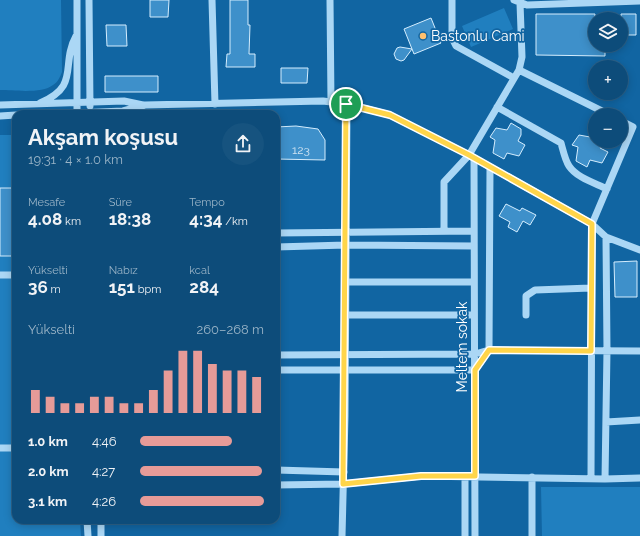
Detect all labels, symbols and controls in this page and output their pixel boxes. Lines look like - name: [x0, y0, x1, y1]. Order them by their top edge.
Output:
- map controls: [588, 12, 628, 148]
- button: layers: [588, 12, 628, 52]
- place label: Bastonlu Cami: [431, 28, 525, 44]
- marker: Bastonlu Cami: [418, 31, 428, 41]
- button: +: [588, 60, 628, 100]
- pin: [329, 87, 363, 121]
- icon: arrive: [335, 93, 357, 115]
- button: −: [588, 108, 628, 148]
- button: share: [222, 123, 264, 165]
- text: Akşam koşusu: [28, 124, 178, 150]
- house number: 123: [292, 143, 310, 157]
- text: 19:31 · 4 × 1.0 km: [28, 152, 123, 167]
- text: Mesafe: [28, 196, 65, 209]
- text: Süre: [109, 196, 132, 209]
- text: Tempo: [189, 196, 225, 209]
- text: 4.08: [28, 209, 62, 229]
- text: 18:38: [109, 209, 151, 229]
- text: 4:34: [189, 209, 222, 229]
- text: km: [62, 215, 81, 228]
- text: /km: [222, 215, 248, 228]
- text: Yükselti: [28, 264, 68, 277]
- text: Nabız: [109, 264, 138, 277]
- text: kcal: [189, 264, 210, 277]
- text: 36: [28, 277, 48, 297]
- text: 151: [109, 277, 135, 297]
- text: 284: [189, 277, 219, 297]
- text: m: [48, 283, 61, 296]
- text: bpm: [135, 283, 161, 296]
- street label: Meltem sokak: [454, 301, 470, 392]
- text: Yükselti: [28, 322, 75, 337]
- text: 260–268 m: [196, 322, 264, 337]
- text: 1.0 km: [28, 434, 68, 449]
- text: 4:46: [92, 434, 116, 449]
- text: 2.0 km: [28, 464, 69, 479]
- text: 4:27: [92, 464, 115, 479]
- text: 3.1 km: [28, 494, 67, 509]
- text: 4:26: [92, 494, 116, 509]

